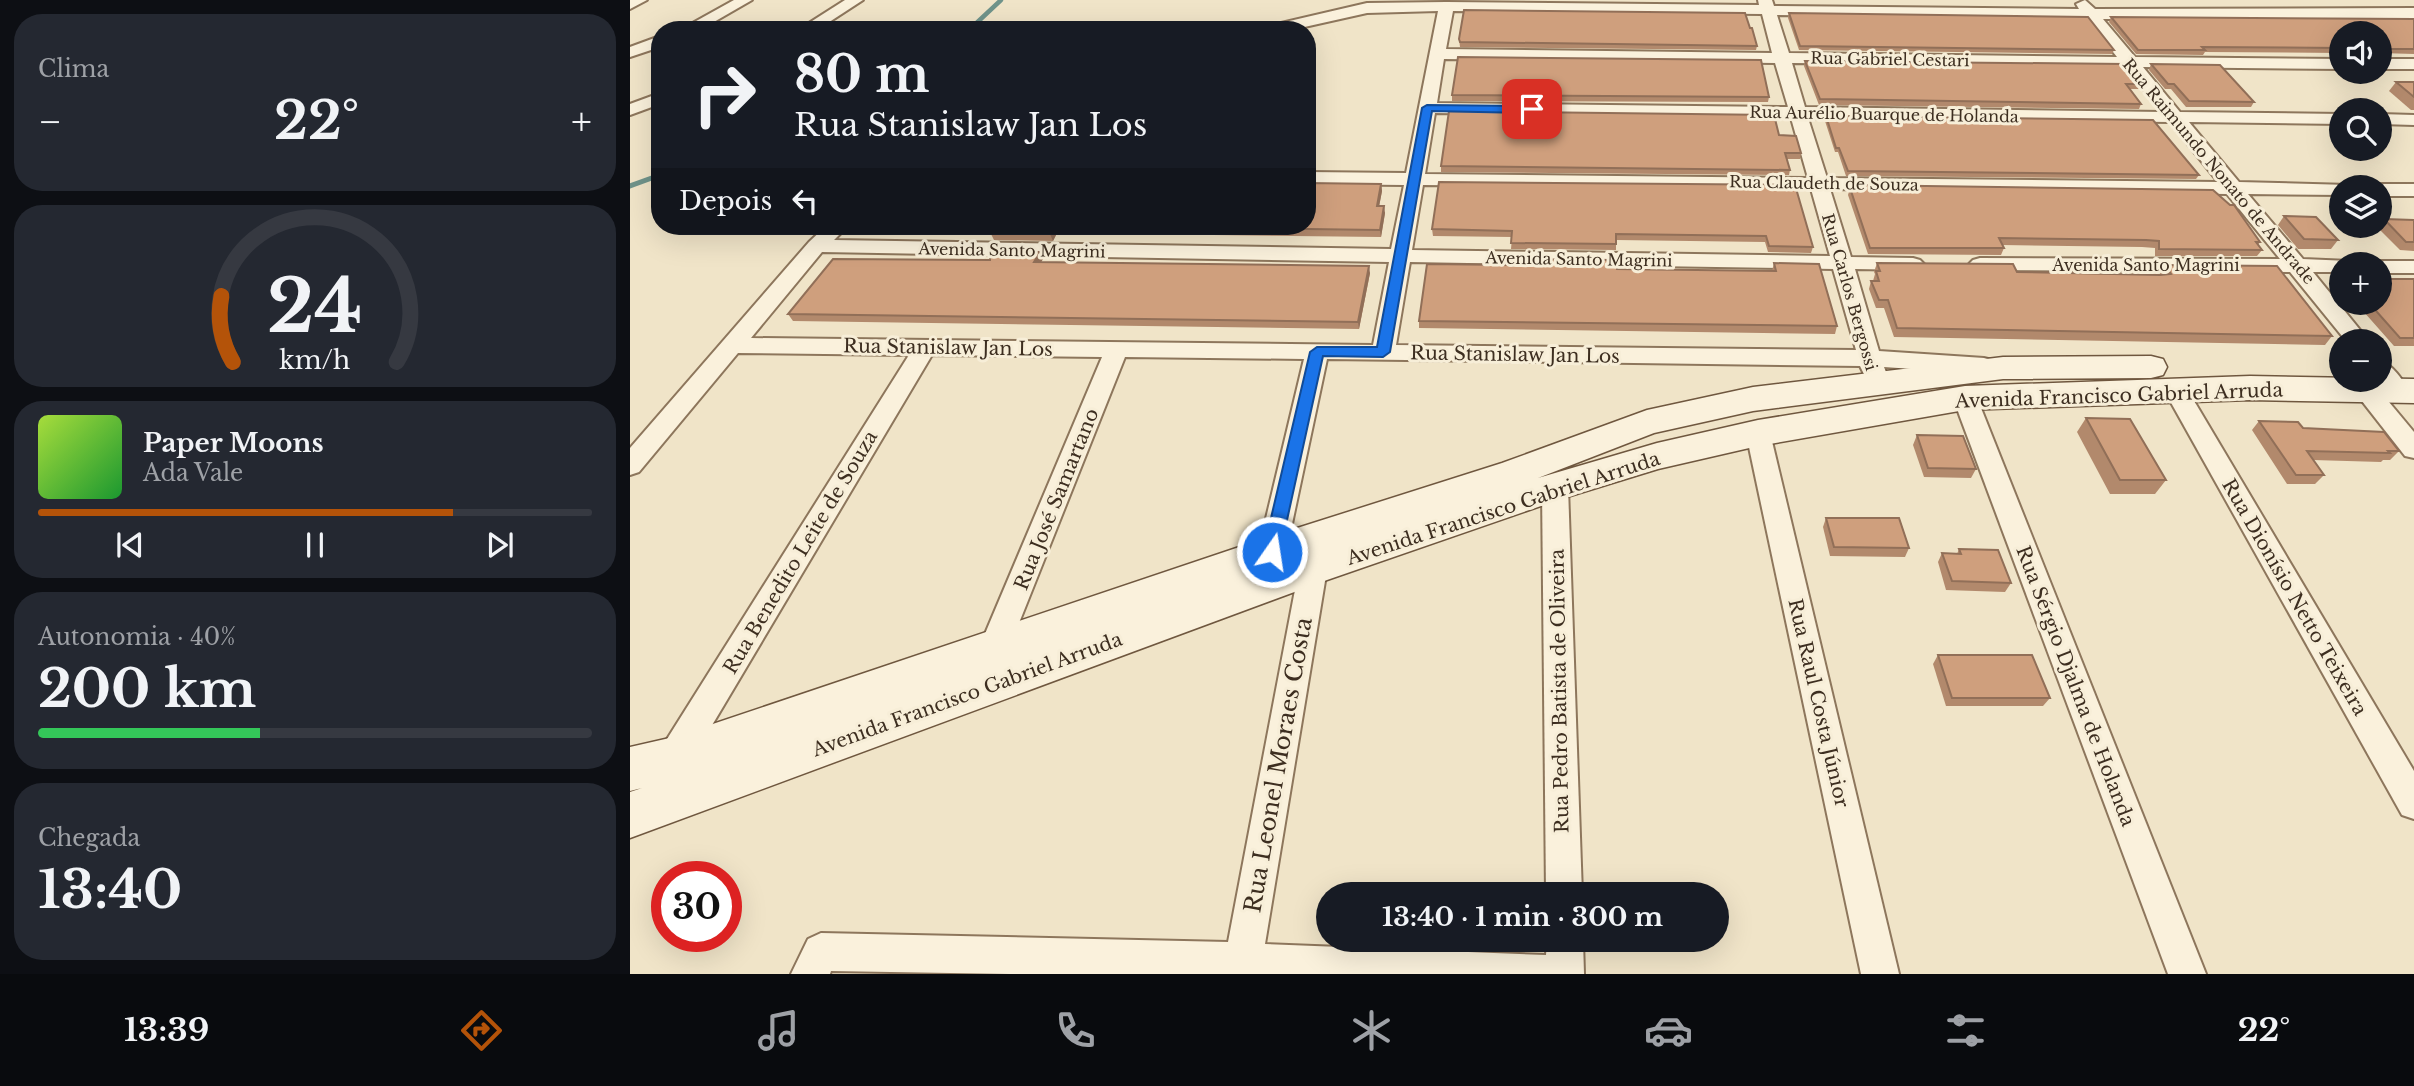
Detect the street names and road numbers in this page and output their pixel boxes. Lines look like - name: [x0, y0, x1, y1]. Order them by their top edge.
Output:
- street label: Rua Gabriel Cestari: [1810, 48, 1970, 70]
- street label: Rua Raimundo Nonato de Andrade: [2119, 54, 2319, 288]
- street label: Rua Aurélio Buarque de Holanda: [1749, 102, 2019, 126]
- street label: Rua Claudeth de Souza: [1729, 171, 1919, 195]
- street label: Rua Carlos Bergossi: [1818, 211, 1882, 373]
- street label: Avenida Santo Magrini: [917, 238, 1106, 262]
- street label: Avenida Santo Magrini: [1484, 247, 1673, 271]
- street label: Avenida Santo Magrini: [2051, 255, 2240, 275]
- street label: Rua Stanislaw Jan Los: [843, 334, 1053, 361]
- street label: Rua Stanislaw Jan Los: [1410, 341, 1620, 368]
- street label: Avenida Francisco Gabriel Arruda: [1954, 378, 2284, 413]
- street label: Rua José Samartano: [1009, 405, 1103, 593]
- street label: Rua Benedito Leite de Souza: [719, 426, 883, 678]
- street label: Avenida Francisco Gabriel Arruda: [1343, 447, 1663, 570]
- street label: Rua Dionísio Netto Teixeira: [2217, 475, 2372, 720]
- street label: Rua Sérgio Djalma de Holanda: [2011, 543, 2140, 830]
- street label: Rua Pedro Batista de Oliveira: [1546, 548, 1573, 833]
- street label: Rua Raul Costa Júnior: [1783, 597, 1854, 810]
- street label: Rua Leonel Moraes Costa: [1238, 615, 1318, 915]
- street label: Avenida Francisco Gabriel Arruda: [808, 627, 1126, 762]

